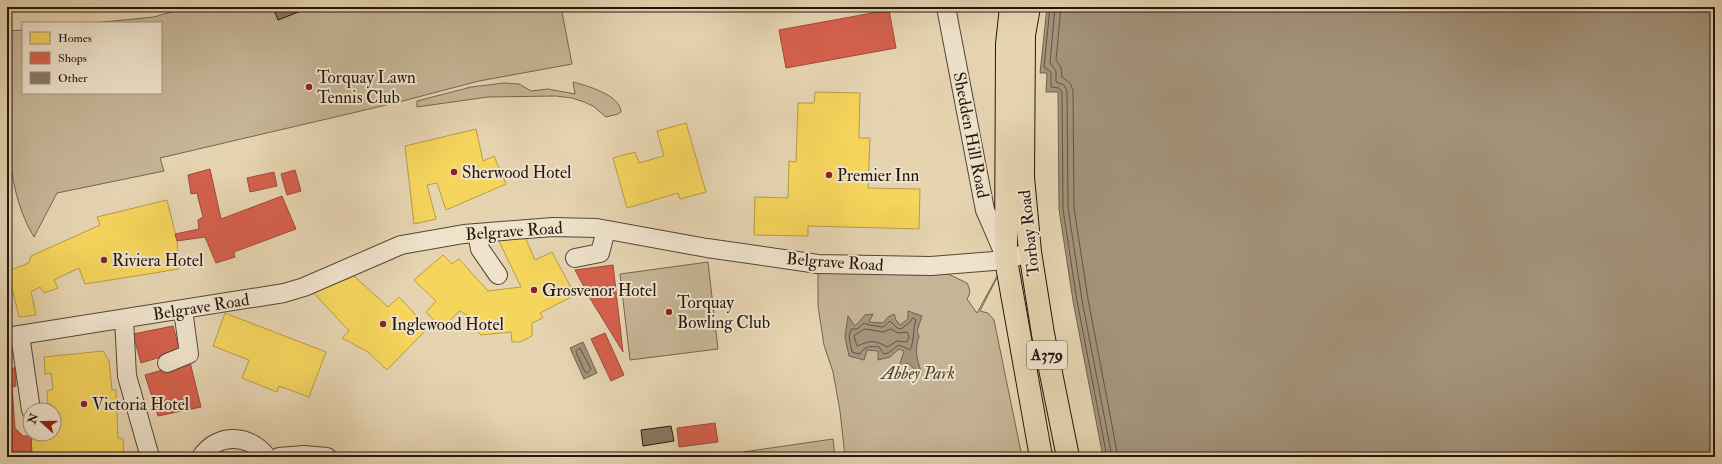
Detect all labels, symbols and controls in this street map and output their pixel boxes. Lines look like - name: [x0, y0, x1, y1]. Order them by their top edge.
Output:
- legend: [22, 22, 162, 94]
- text: Homes: [58, 31, 92, 46]
- text: Shops: [58, 51, 87, 66]
- place label: Torquay Lawn Tennis Club: [317, 67, 416, 108]
- street label: Shedden Hill Road: [948, 70, 994, 200]
- text: Other: [58, 71, 88, 86]
- marker: Torquay Lawn Tennis Club: [304, 82, 314, 92]
- place label: Sherwood Hotel: [462, 162, 572, 183]
- place label: Premier Inn: [837, 165, 919, 186]
- marker: Sherwood Hotel: [449, 167, 459, 177]
- marker: Premier Inn: [824, 170, 834, 180]
- street label: Torbay Road: [1014, 188, 1045, 277]
- street label: Belgrave Road: [465, 217, 564, 245]
- street label: Belgrave Road: [786, 248, 885, 276]
- place label: Riviera Hotel: [112, 250, 204, 271]
- marker: Riviera Hotel: [99, 255, 109, 265]
- place label: Grosvenor Hotel: [542, 280, 657, 301]
- marker: Grosvenor Hotel: [529, 285, 539, 295]
- street label: Belgrave Road: [151, 289, 251, 325]
- place label: Torquay Bowling Club: [677, 292, 770, 333]
- marker: Torquay Bowling Club: [664, 307, 674, 317]
- place label: Inglewood Hotel: [391, 314, 505, 335]
- marker: Inglewood Hotel: [378, 319, 388, 329]
- road number: A379: [1027, 341, 1067, 369]
- park label: Abbey Park: [879, 363, 955, 384]
- place label: Victoria Hotel: [92, 394, 190, 415]
- marker: Victoria Hotel: [79, 399, 89, 409]
- north arrow: [22, 402, 62, 442]
- text: N: [25, 411, 41, 426]

